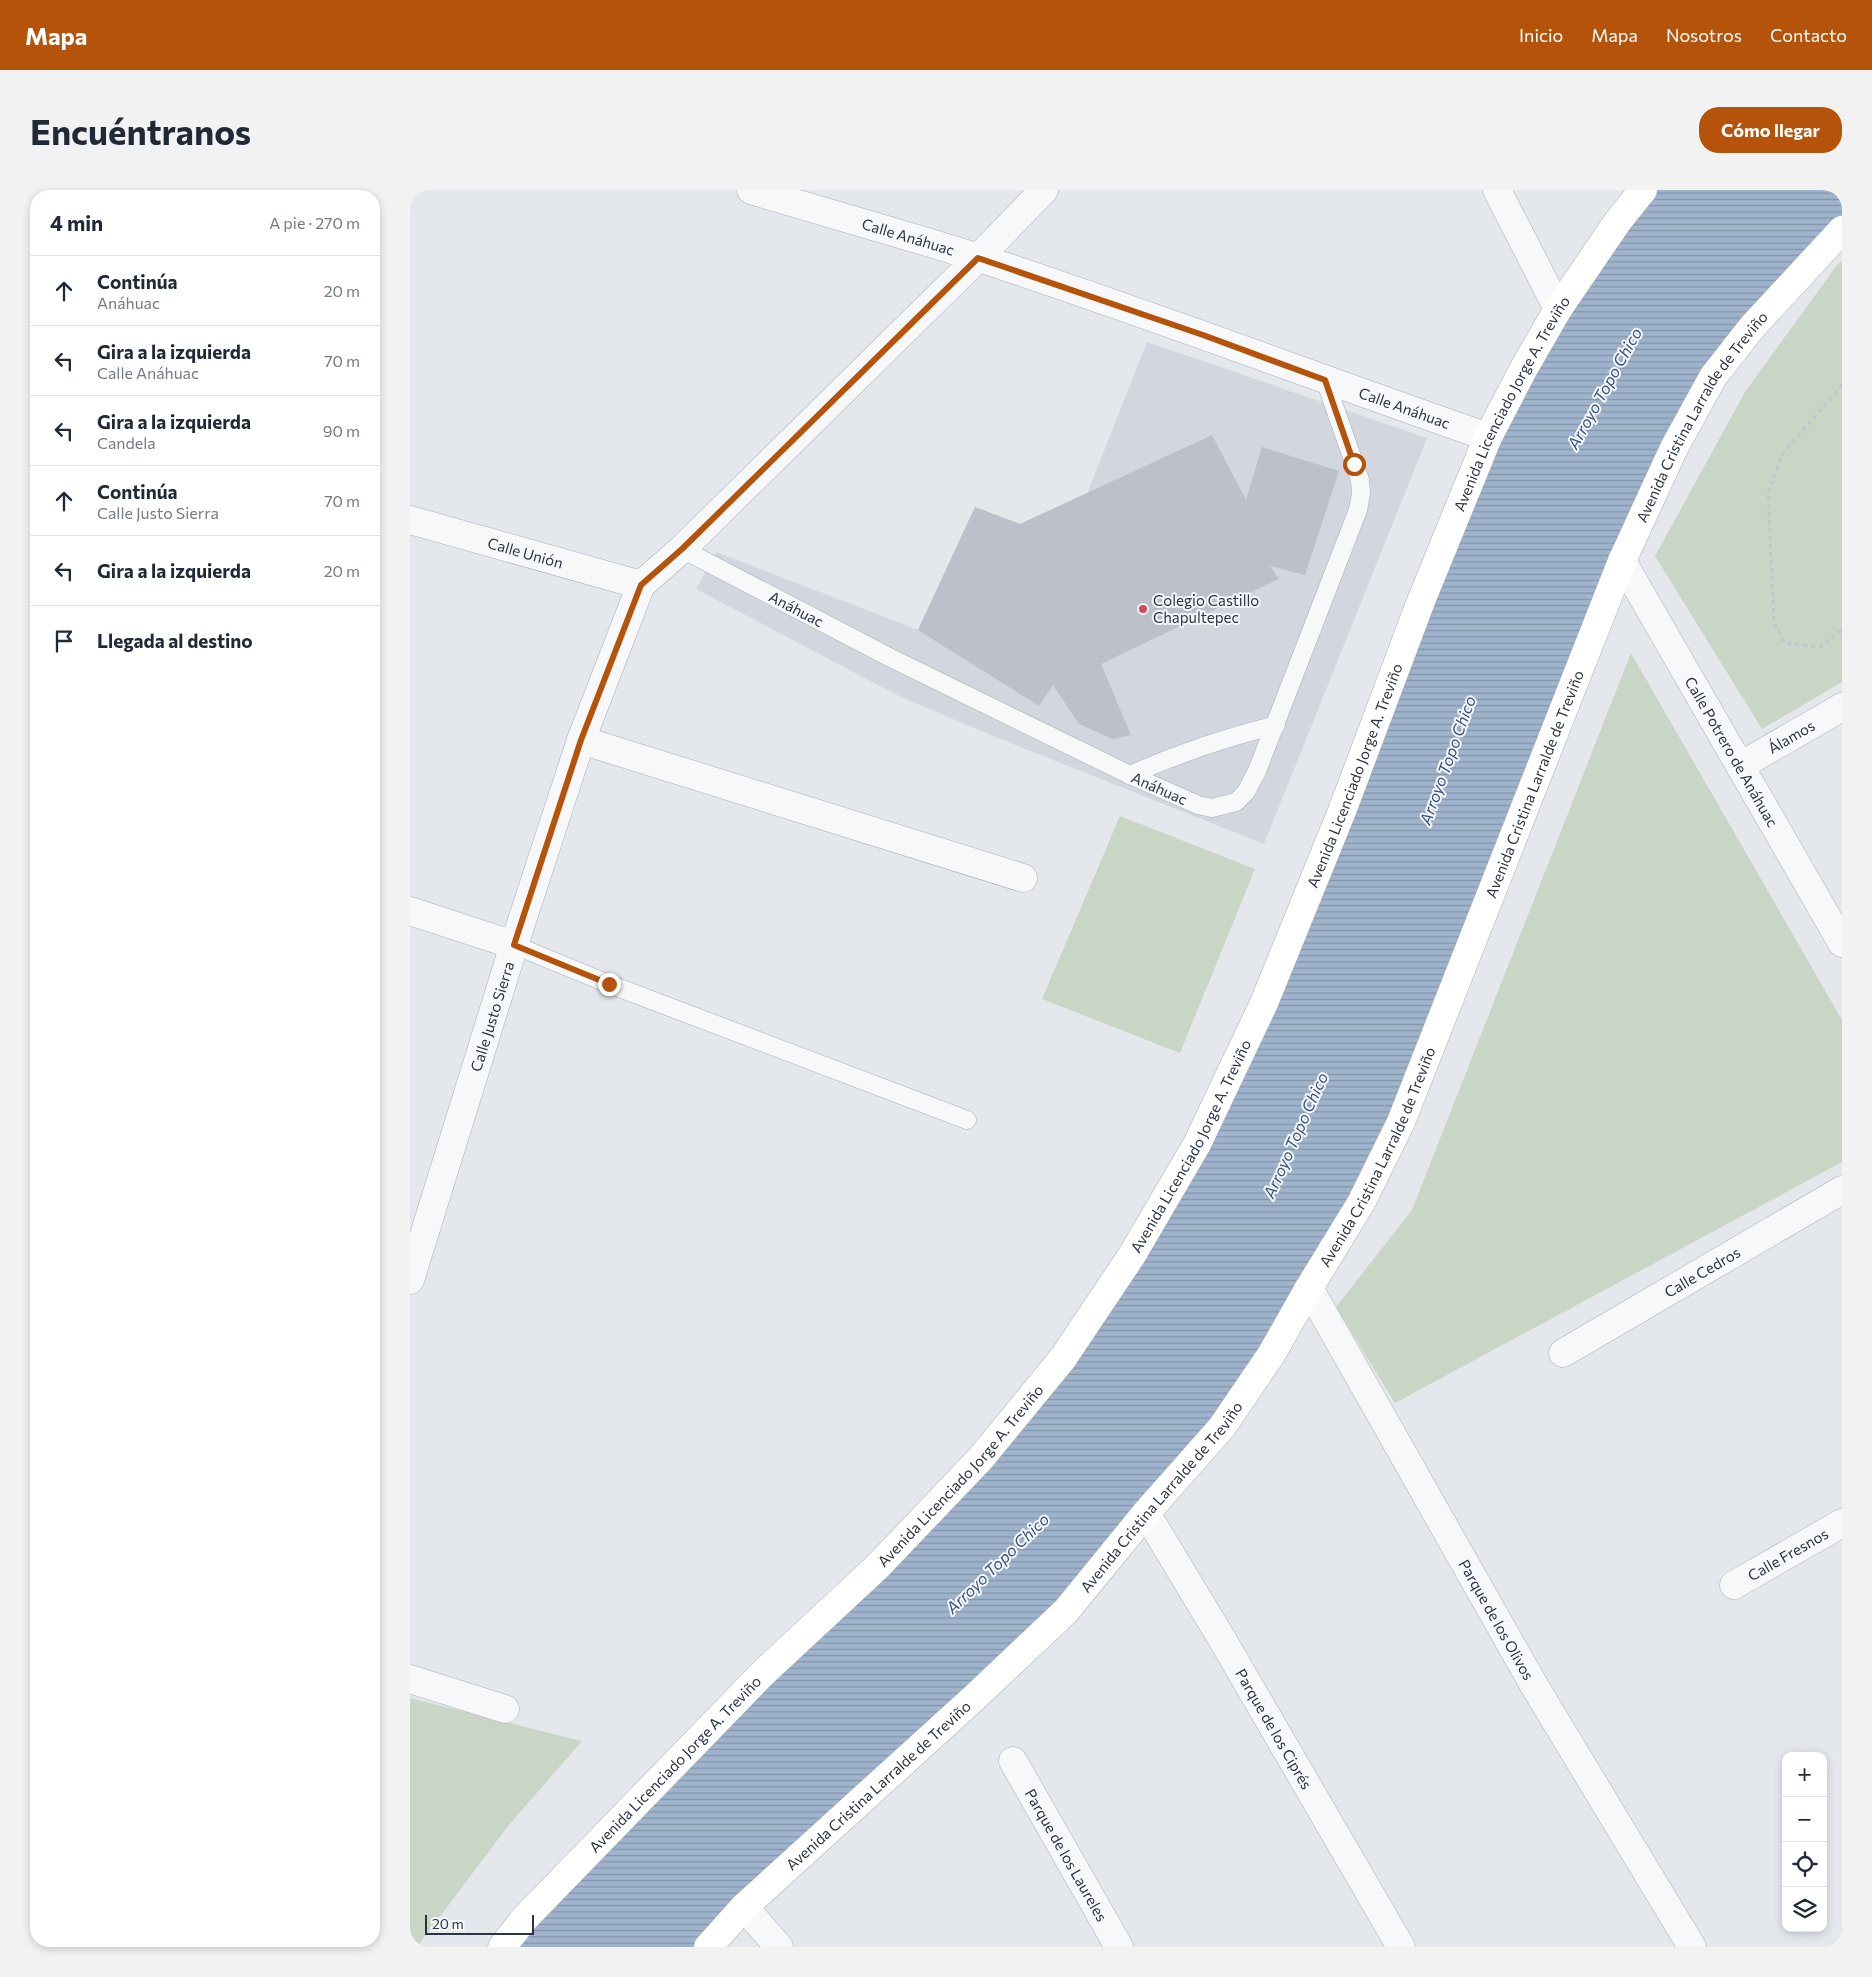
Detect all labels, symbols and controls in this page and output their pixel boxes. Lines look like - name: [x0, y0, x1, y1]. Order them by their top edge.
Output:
- text: Mapa: [25, 21, 87, 50]
- text: Inicio: [1519, 24, 1563, 46]
- text: Mapa: [1591, 24, 1638, 46]
- text: Nosotros: [1666, 24, 1742, 46]
- text: Contacto: [1770, 24, 1847, 46]
- button: Cómo llegar: [1699, 107, 1842, 153]
- text: Encuéntranos: [30, 109, 251, 152]
- text: 4 min: [50, 210, 103, 235]
- text: A pie · 270 m: [269, 213, 360, 232]
- street label: Calle Anáhuac: [860, 214, 957, 259]
- text: Continúa: [97, 270, 178, 293]
- icon: ahead: [50, 277, 78, 305]
- text: 20 m: [324, 281, 360, 300]
- street label: Avenida Licenciado Jorge A. Treviño: [1450, 292, 1573, 514]
- text: Anáhuac: [97, 293, 160, 312]
- street label: Avenida Cristina Larralde de Treviño: [1632, 308, 1771, 525]
- water label: Arroyo Topo Chico: [1562, 324, 1645, 453]
- text: Gira a la izquierda: [97, 340, 251, 363]
- icon: left: [50, 347, 78, 375]
- text: 70 m: [324, 351, 360, 370]
- text: Calle Anáhuac: [97, 363, 199, 382]
- street label: Calle Anáhuac: [1356, 383, 1453, 432]
- text: Gira a la izquierda: [97, 410, 251, 433]
- icon: left: [50, 417, 78, 445]
- text: 90 m: [323, 421, 360, 440]
- text: Candela: [97, 433, 156, 452]
- route start: [1343, 453, 1366, 476]
- text: Continúa: [97, 480, 178, 503]
- icon: ahead: [50, 487, 78, 515]
- text: 70 m: [324, 491, 360, 510]
- text: Calle Justo Sierra: [97, 503, 219, 522]
- street label: Calle Unión: [486, 533, 565, 572]
- icon: left: [50, 557, 78, 585]
- text: Gira a la izquierda: [97, 559, 251, 582]
- text: 20 m: [324, 561, 360, 580]
- street label: Anáhuac: [766, 587, 827, 630]
- place label: Colegio Castillo Chapultepec: [1153, 591, 1259, 626]
- marker: Colegio Castillo Chapultepec: [1137, 603, 1149, 615]
- icon: arrive: [50, 627, 78, 655]
- text: Llegada al destino: [97, 629, 253, 652]
- street label: Avenida Licenciado Jorge A. Treviño: [1303, 661, 1406, 890]
- street label: Avenida Cristina Larralde de Treviño: [1481, 667, 1587, 900]
- street label: Calle Potrero de Anáhuac: [1681, 673, 1782, 830]
- water label: Arroyo Topo Chico: [1415, 693, 1479, 828]
- street label: Álamos: [1764, 716, 1818, 757]
- street label: Anáhuac: [1129, 768, 1190, 808]
- street label: Calle Justo Sierra: [466, 959, 517, 1074]
- route end: [598, 973, 621, 996]
- street label: Avenida Licenciado Jorge A. Treviño: [1126, 1037, 1254, 1256]
- street label: Avenida Cristina Larralde de Treviño: [1315, 1044, 1439, 1270]
- water label: Arroyo Topo Chico: [1258, 1069, 1331, 1202]
- street label: Calle Cedros: [1661, 1243, 1743, 1301]
- street label: Avenida Licenciado Jorge A. Treviño: [873, 1381, 1047, 1570]
- street label: Avenida Cristina Larralde de Treviño: [1076, 1398, 1246, 1596]
- water label: Arroyo Topo Chico: [941, 1509, 1052, 1618]
- street label: Calle Fresnos: [1744, 1524, 1831, 1584]
- street label: Parque de los Olivos: [1455, 1556, 1538, 1683]
- street label: Parque de los Ciprés: [1232, 1665, 1316, 1792]
- street label: Avenida Licenciado Jorge A. Treviño: [585, 1672, 765, 1856]
- street label: Avenida Cristina Larralde de Treviño: [782, 1697, 974, 1874]
- map controls: [1782, 1752, 1827, 1932]
- button: +: [1782, 1752, 1827, 1797]
- street label: Parque de los Laureles: [1022, 1785, 1111, 1925]
- button: −: [1782, 1797, 1827, 1842]
- button: locate: [1782, 1842, 1827, 1887]
- button: layers: [1782, 1887, 1827, 1932]
- scale bar: [425, 1912, 534, 1935]
- text: 20 m: [432, 1915, 464, 1932]

